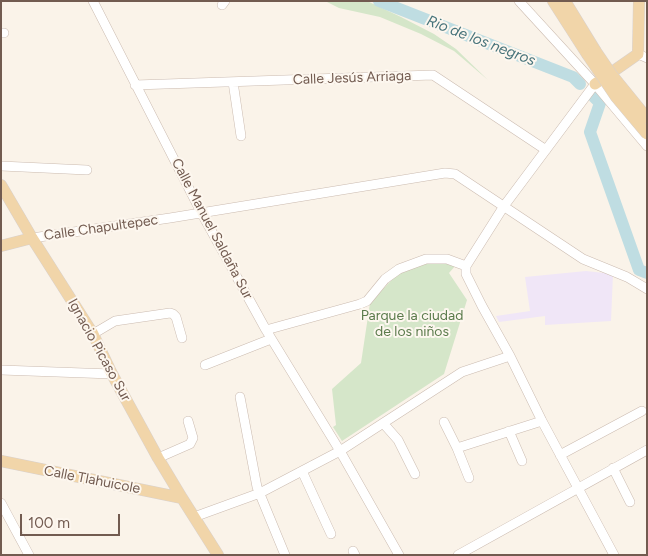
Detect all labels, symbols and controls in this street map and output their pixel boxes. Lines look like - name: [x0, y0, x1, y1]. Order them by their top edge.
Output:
- water label: Rio de los negros: [424, 12, 538, 70]
- street label: Calle Jesús Arriaga: [293, 68, 411, 88]
- street label: Calle Manuel Saldaña Sur: [168, 156, 256, 302]
- street label: Calle Chapultepec: [43, 212, 159, 244]
- street label: Ignacio Picaso Sur: [64, 296, 134, 404]
- park label: Parque la ciudad de los niños: [361, 308, 463, 341]
- street label: Calle Tlahuicole: [42, 462, 142, 498]
- scale bar: [22, 504, 122, 536]
- text: 100 m: [28, 514, 70, 532]

